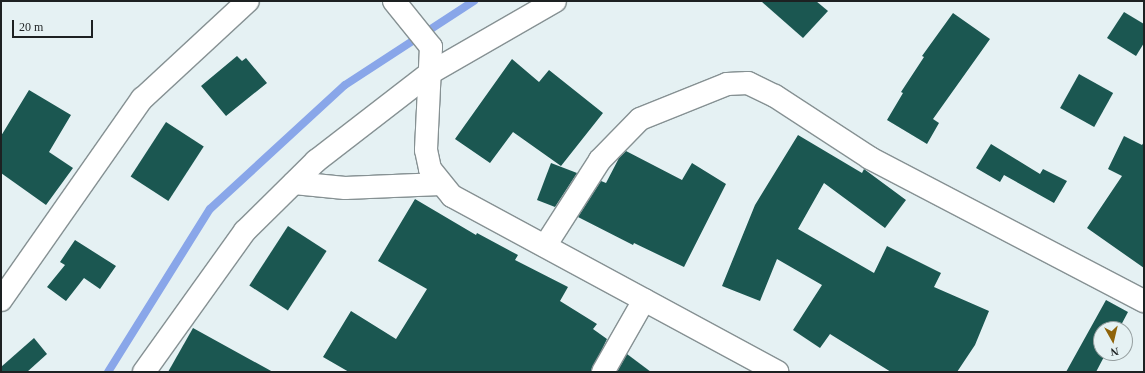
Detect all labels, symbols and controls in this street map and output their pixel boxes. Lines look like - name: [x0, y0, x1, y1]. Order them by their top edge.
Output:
- scale bar: [14, 12, 95, 38]
- text: 20 m: [19, 20, 43, 34]
- north arrow: [1093, 321, 1133, 361]
- text: N: [1110, 345, 1119, 358]

